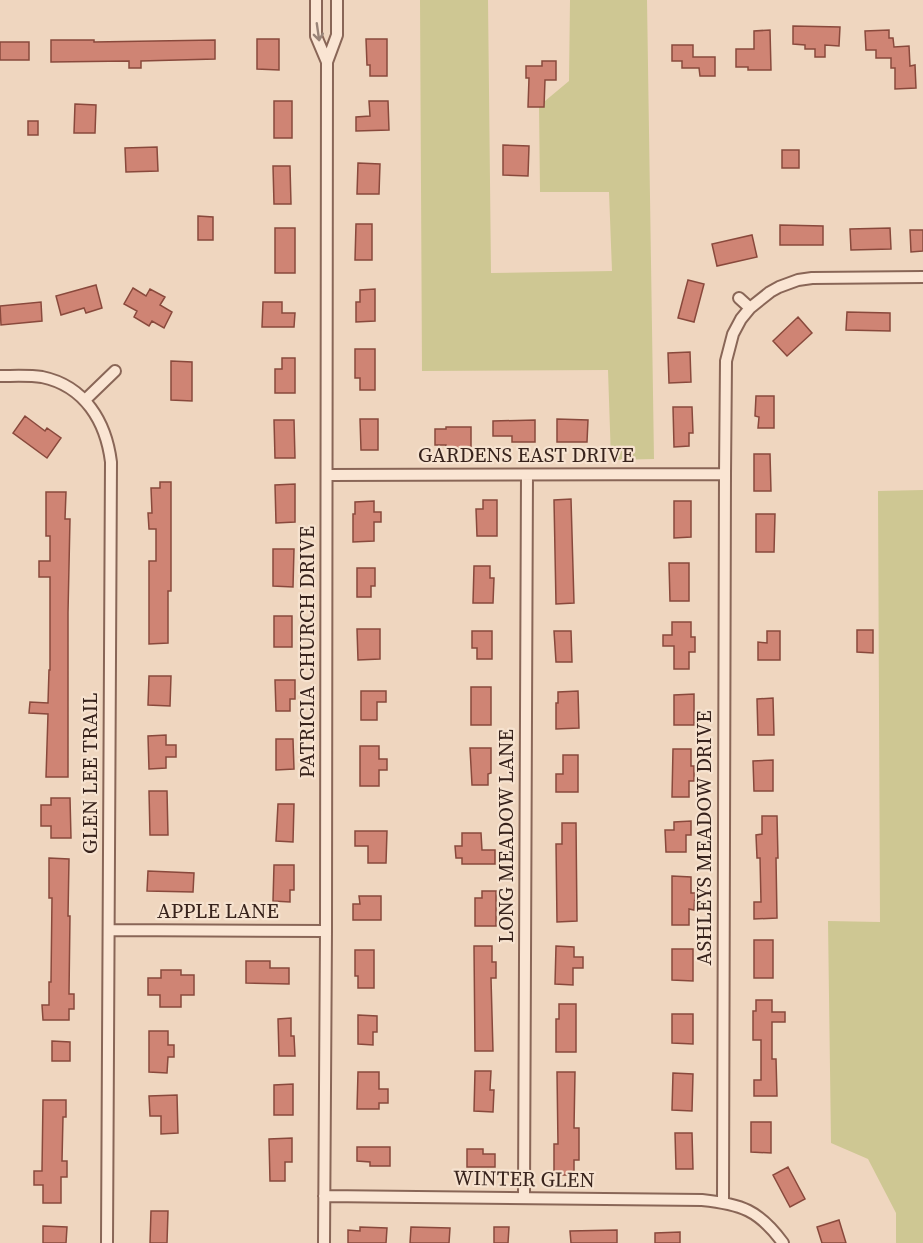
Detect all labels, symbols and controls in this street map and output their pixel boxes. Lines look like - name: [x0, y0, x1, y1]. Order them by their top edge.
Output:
- one-way arrow: [312, 21, 323, 41]
- street label: GARDENS EAST DRIVE: [418, 440, 634, 469]
- street label: PATRICIA CHURCH DRIVE: [292, 526, 321, 778]
- street label: GLEN LEE TRAIL: [75, 692, 104, 854]
- street label: ASHLEYS MEADOW DRIVE: [689, 710, 718, 966]
- street label: LONG MEADOW LANE: [491, 729, 520, 943]
- street label: APPLE LANE: [157, 896, 279, 925]
- street label: WINTER GLEN: [453, 1163, 595, 1194]

